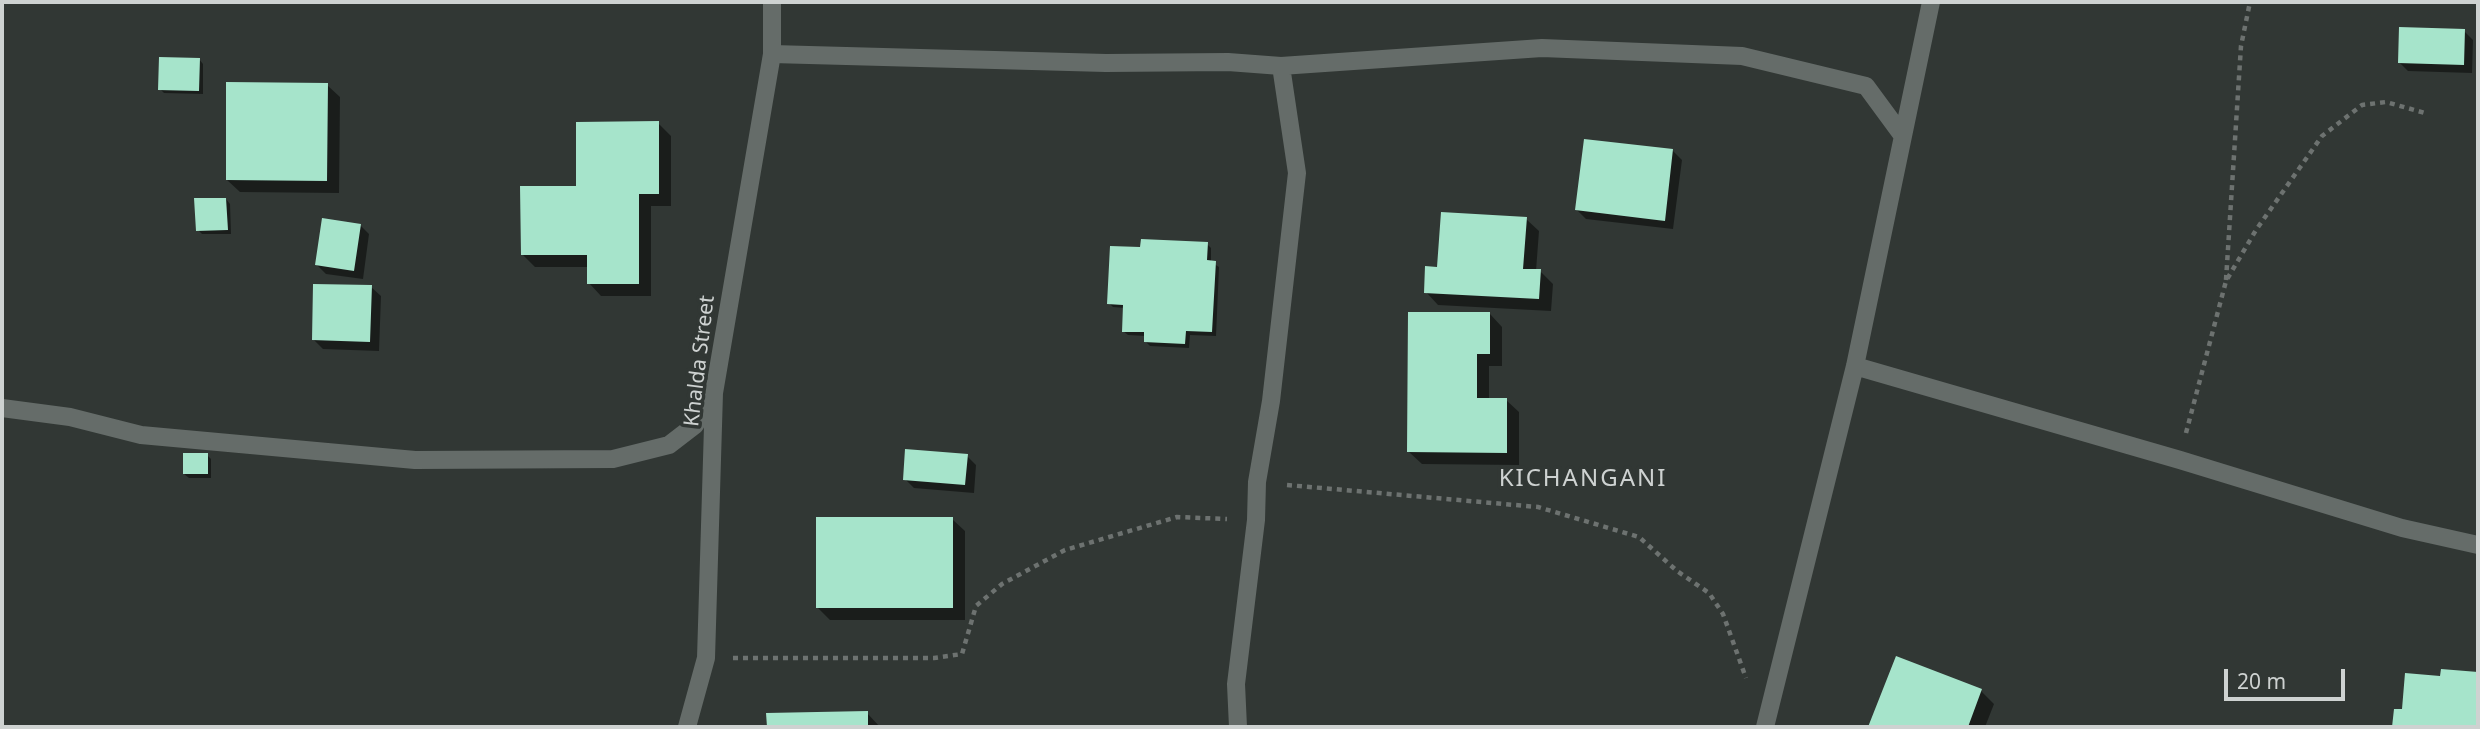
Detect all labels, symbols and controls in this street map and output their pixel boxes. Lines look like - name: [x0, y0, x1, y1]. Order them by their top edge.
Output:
- street label: Khalda Street: [679, 294, 721, 428]
- district label: KICHANGANI: [1500, 465, 1666, 493]
- scale bar: [2228, 656, 2349, 700]
- text: 20 m: [2237, 667, 2286, 695]

